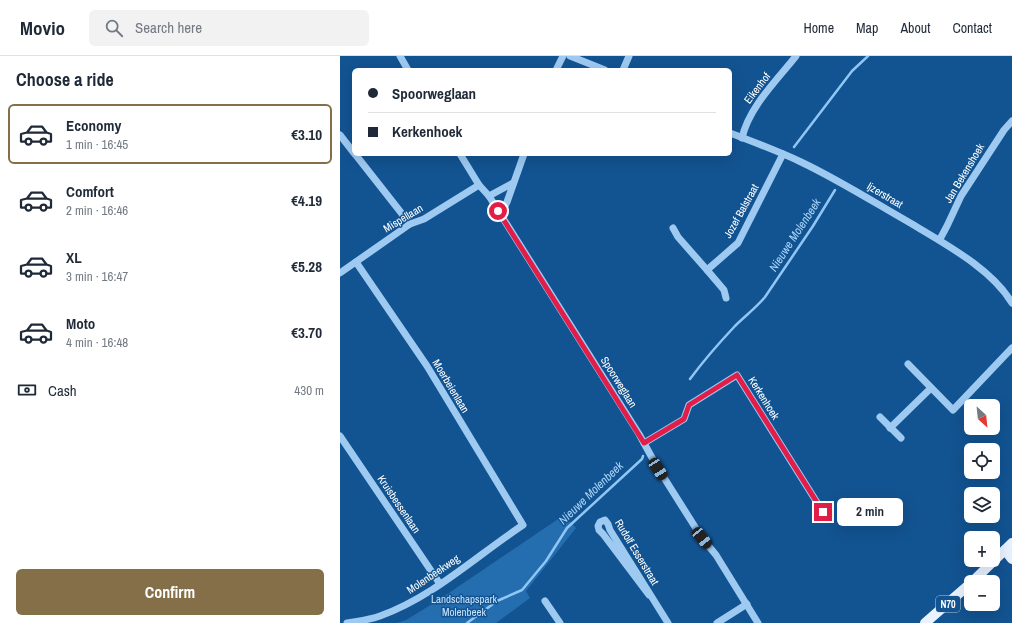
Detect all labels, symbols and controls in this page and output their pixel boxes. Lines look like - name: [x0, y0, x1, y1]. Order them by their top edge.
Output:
- search box: [89, 10, 369, 46]
- text: Movio: [20, 15, 65, 41]
- icon: search: [103, 17, 125, 39]
- text: Search here: [135, 17, 202, 38]
- text: Home: [803, 19, 834, 37]
- text: Map: [856, 19, 878, 37]
- text: About: [900, 19, 930, 37]
- text: Contact: [952, 19, 992, 37]
- text: Choose a ride: [16, 67, 114, 92]
- street label: Eikenhof: [741, 69, 774, 106]
- text: Spoorweglaan: [392, 83, 476, 104]
- text: Economy: [66, 115, 121, 136]
- icon: car: [18, 116, 54, 152]
- text: Kerkenhoek: [392, 121, 462, 142]
- text: €3.10: [291, 124, 322, 145]
- text: 1 min · 16:45: [66, 136, 128, 153]
- street label: Jan Bekenshoek: [941, 140, 987, 205]
- street label: Ijzerstraat: [864, 179, 906, 211]
- text: Comfort: [66, 181, 114, 202]
- street label: Jozef Balstraat: [720, 181, 762, 240]
- icon: car: [18, 182, 54, 218]
- text: €4.19: [291, 190, 322, 211]
- water label: Nieuwe Molenbeek: [765, 194, 825, 275]
- street label: Mispellaan: [381, 201, 425, 235]
- text: 2 min · 16:46: [66, 202, 128, 219]
- route start: [489, 202, 507, 220]
- text: XL: [66, 247, 82, 268]
- icon: car: [18, 248, 54, 284]
- text: €5.28: [291, 256, 322, 277]
- text: 3 min · 16:47: [66, 268, 128, 285]
- text: Moto: [66, 313, 95, 334]
- icon: car: [18, 314, 54, 350]
- text: €3.70: [291, 322, 322, 343]
- text: 4 min · 16:48: [66, 334, 128, 351]
- street label: Spoorweglaan: [598, 354, 640, 410]
- street label: Moerbeienlaan: [430, 357, 472, 415]
- street label: Kerkenhoek: [745, 374, 783, 423]
- icon: cash: [16, 379, 38, 401]
- text: Cash: [48, 380, 77, 401]
- text: 430 m: [294, 382, 324, 399]
- north arrow: [964, 399, 1000, 435]
- map controls: [964, 399, 1000, 611]
- button: locate: [964, 443, 1000, 479]
- car: [646, 456, 670, 482]
- water label: Nieuwe Molenbeek: [555, 457, 628, 528]
- street label: Kruisbessenlaan: [374, 472, 424, 536]
- button: layers: [964, 487, 1000, 523]
- callout: 2 min: [837, 498, 903, 526]
- route end: [814, 503, 832, 521]
- text: 2 min: [856, 503, 884, 520]
- street label: Rudolf Esserstraat: [612, 517, 662, 588]
- car: [690, 525, 714, 551]
- button: +: [964, 531, 1000, 567]
- street label: Molenbeekweg: [404, 551, 462, 597]
- button: Confirm: [16, 569, 324, 615]
- button: −: [964, 575, 1000, 611]
- park label: Landschapspark Molenbeek: [431, 592, 498, 619]
- road number: N70: [936, 596, 960, 612]

